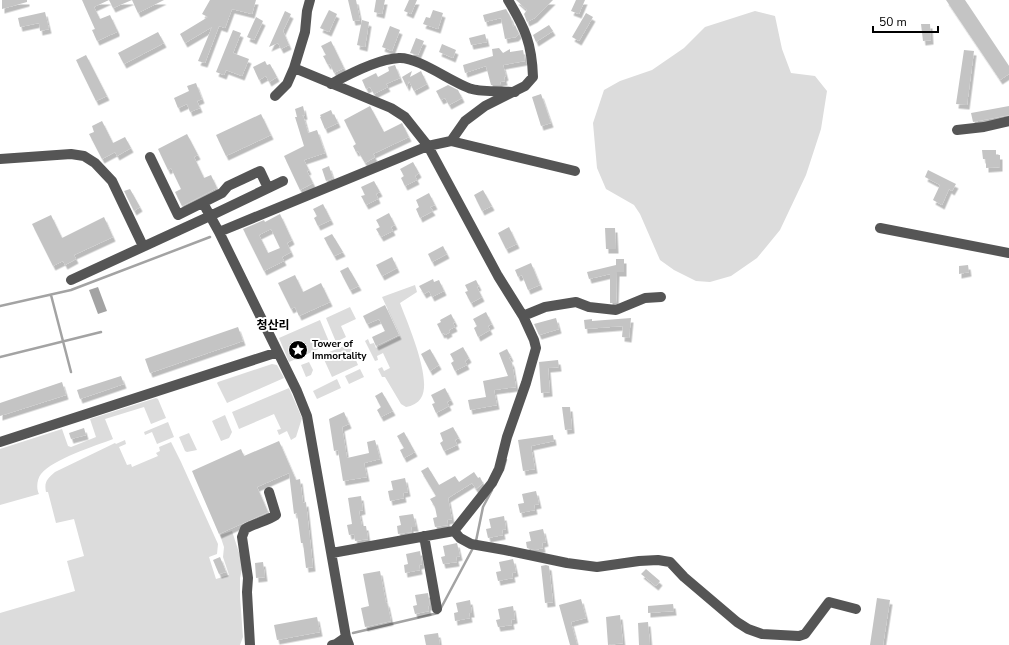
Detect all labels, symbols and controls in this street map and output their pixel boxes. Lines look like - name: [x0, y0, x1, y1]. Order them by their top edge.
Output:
- scale bar: [873, 8, 938, 34]
- text: 50 m: [879, 14, 907, 30]
- district label: 청산리: [256, 317, 290, 333]
- place label: Tower of Immortality: [312, 337, 367, 363]
- place icon: Tower of Immortality: [287, 339, 309, 361]

